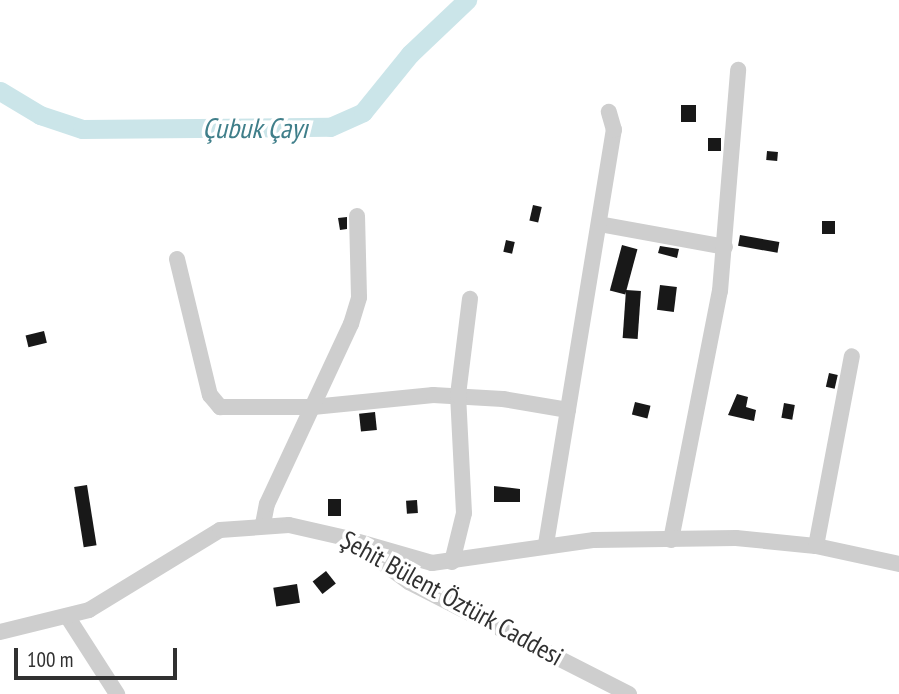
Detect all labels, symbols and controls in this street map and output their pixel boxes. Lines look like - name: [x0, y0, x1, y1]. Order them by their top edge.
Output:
- water label: Çubuk Çayı: [202, 111, 308, 145]
- street label: Şehit Bülent Öztürk Caddesi: [335, 524, 569, 672]
- scale bar: [18, 634, 180, 678]
- text: 100 m: [27, 646, 73, 673]

